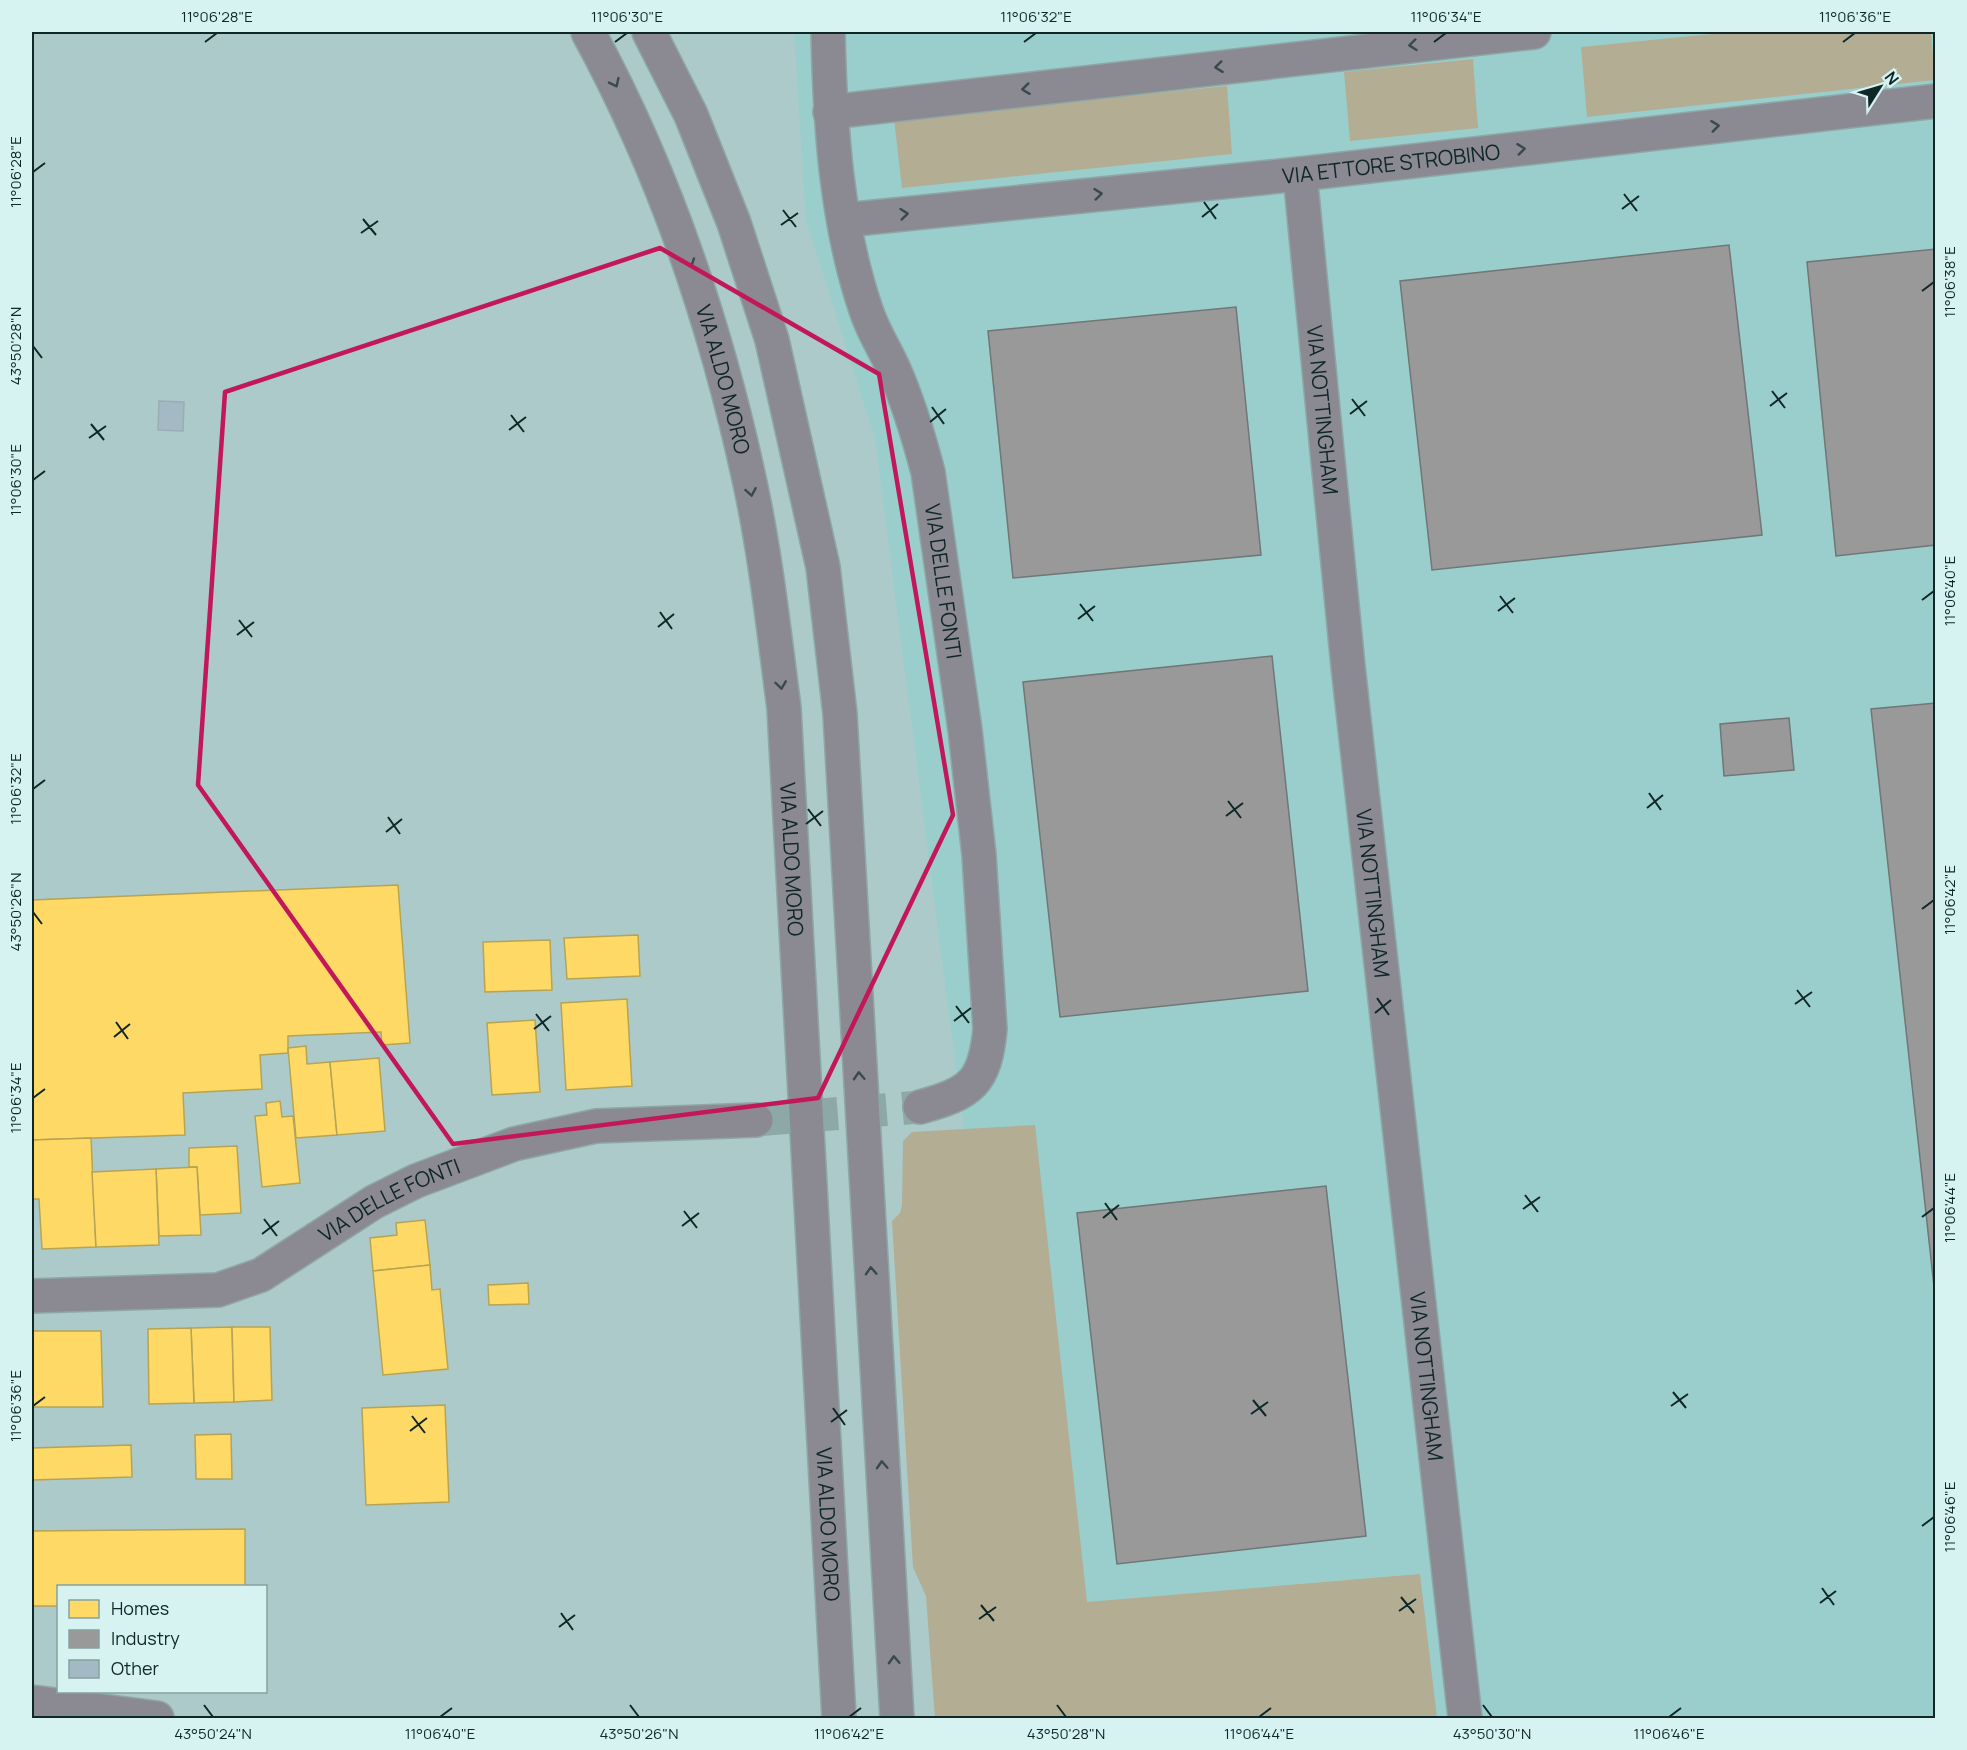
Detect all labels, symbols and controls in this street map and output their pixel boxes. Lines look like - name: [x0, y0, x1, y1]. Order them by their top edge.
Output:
- text: 11°06'28"E: [181, 6, 253, 27]
- text: 11°06'30"E: [591, 6, 663, 27]
- text: 11°06'32"E: [1000, 6, 1072, 27]
- text: 11°06'34"E: [1410, 6, 1482, 27]
- text: 11°06'36"E: [1819, 6, 1891, 27]
- one-way arrow: [1409, 38, 1418, 51]
- north arrow: [1850, 57, 1910, 117]
- one-way arrow: [1215, 60, 1224, 73]
- text: N: [1880, 67, 1904, 89]
- one-way arrow: [608, 77, 619, 88]
- one-way arrow: [1021, 82, 1030, 95]
- one-way arrow: [1710, 121, 1719, 133]
- text: 11°06'28"E: [5, 136, 26, 208]
- street label: VIA ETTORE STROBINO: [1281, 137, 1502, 190]
- one-way arrow: [1517, 143, 1526, 156]
- one-way arrow: [1093, 189, 1102, 201]
- one-way arrow: [899, 208, 908, 221]
- text: 11°06'38"E: [1939, 246, 1960, 318]
- one-way arrow: [683, 257, 696, 268]
- street label: VIA ALDO MORO: [690, 301, 757, 457]
- text: 43°50'28"N: [5, 307, 26, 385]
- street label: VIA NOTTINGHAM: [1301, 324, 1345, 496]
- text: 11°06'30"E: [5, 444, 26, 516]
- one-way arrow: [744, 487, 757, 497]
- street label: VIA DELLE FONTI: [919, 502, 969, 661]
- text: 11°06'40"E: [1939, 556, 1960, 626]
- one-way arrow: [774, 680, 786, 689]
- text: 11°06'32"E: [5, 753, 26, 825]
- street label: VIA ALDO MORO: [774, 782, 810, 937]
- street label: VIA NOTTINGHAM: [1350, 807, 1397, 979]
- text: 11°06'42"E: [1939, 865, 1960, 935]
- text: 43°50'26"N: [5, 873, 26, 951]
- text: 11°06'34"E: [5, 1062, 26, 1134]
- one-way arrow: [853, 1072, 866, 1081]
- street label: VIA DELLE FONTI: [313, 1152, 464, 1248]
- text: 11°06'44"E: [1939, 1173, 1960, 1243]
- one-way arrow: [864, 1266, 877, 1275]
- street label: VIA NOTTINGHAM: [1404, 1290, 1450, 1462]
- text: 11°06'36"E: [5, 1370, 26, 1442]
- street label: VIA ALDO MORO: [810, 1447, 847, 1602]
- one-way arrow: [876, 1461, 889, 1470]
- text: 11°06'46"E: [1939, 1482, 1960, 1552]
- legend: [57, 1585, 267, 1693]
- text: Homes: [111, 1596, 169, 1620]
- text: Industry: [111, 1626, 180, 1650]
- text: Other: [111, 1656, 159, 1680]
- one-way arrow: [887, 1656, 900, 1665]
- text: 43°50'24"N: [174, 1723, 252, 1744]
- text: 11°06'40"E: [405, 1723, 475, 1744]
- text: 43°50'26"N: [600, 1723, 678, 1744]
- text: 11°06'42"E: [814, 1723, 884, 1744]
- text: 43°50'28"N: [1027, 1723, 1105, 1744]
- text: 11°06'44"E: [1224, 1723, 1294, 1744]
- text: 43°50'30"N: [1453, 1723, 1531, 1744]
- text: 11°06'46"E: [1634, 1723, 1704, 1744]

